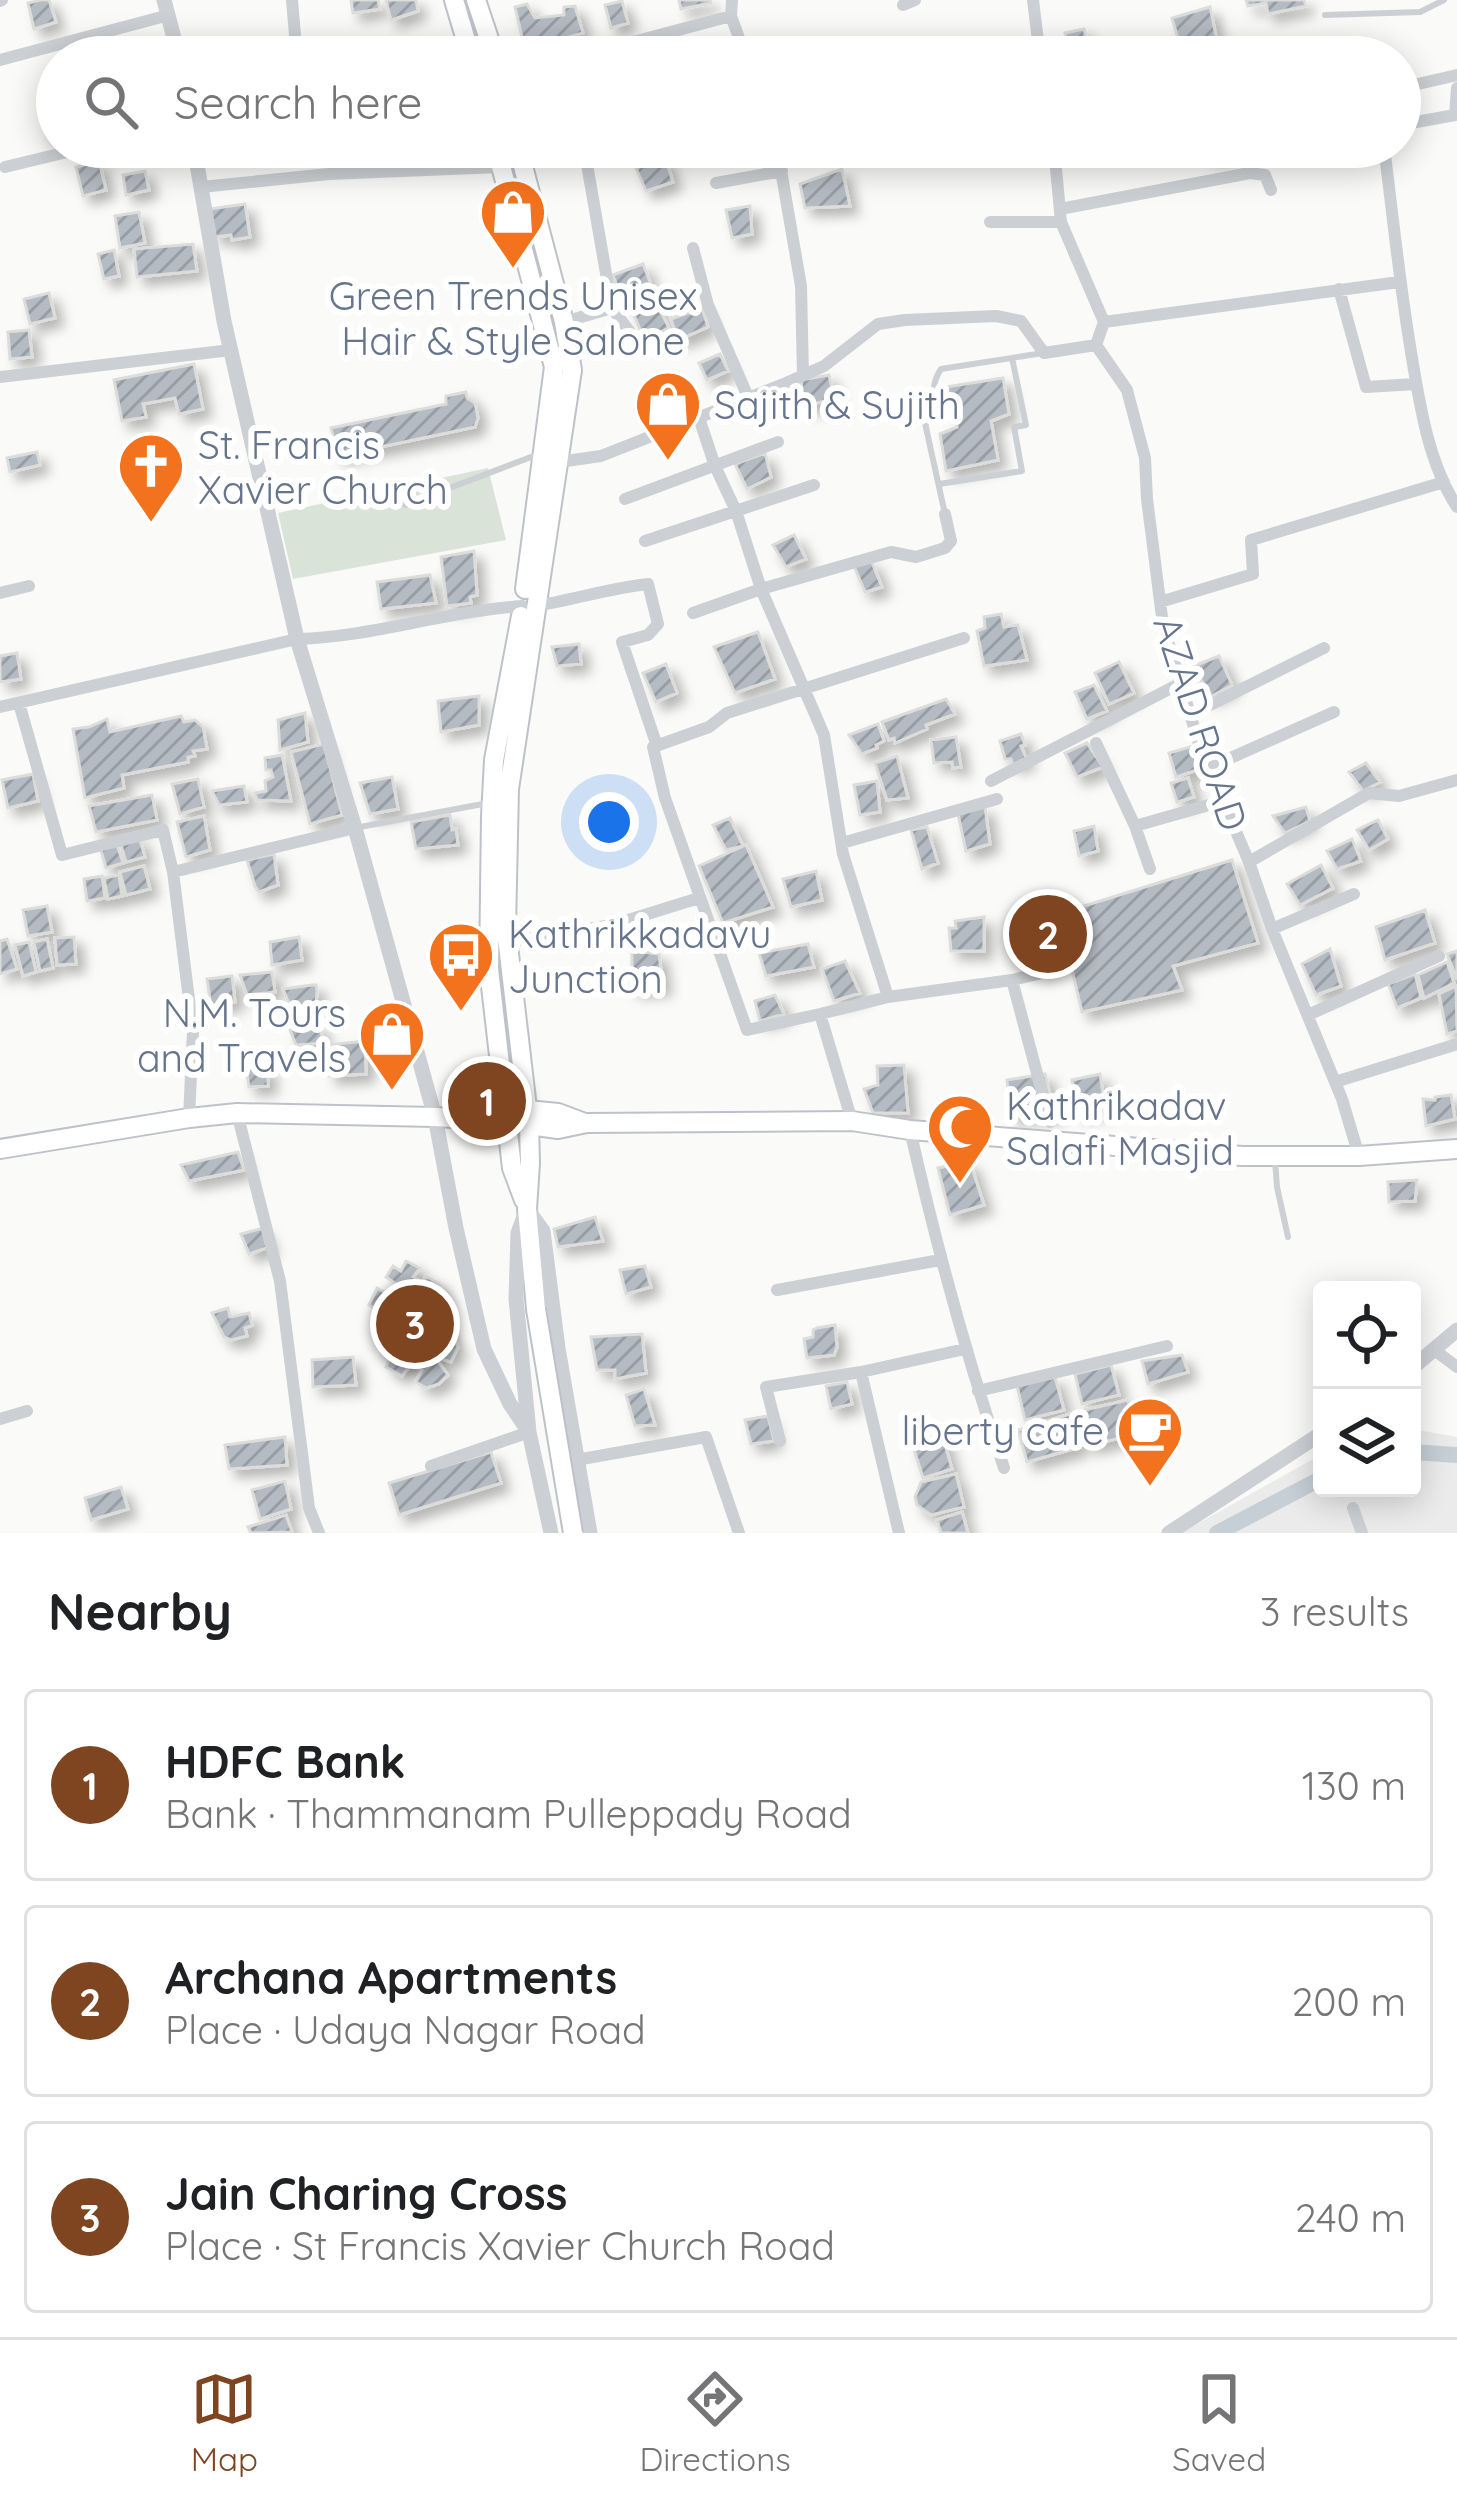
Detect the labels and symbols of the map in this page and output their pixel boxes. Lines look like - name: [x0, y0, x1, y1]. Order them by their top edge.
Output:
- shop icon: Green Trends Unisex Hair & Style Salone: [478, 177, 548, 271]
- place label: Green Trends Unisex Hair & Style Salone: [329, 271, 697, 365]
- shop icon: Sajith & Sujith: [633, 369, 703, 463]
- place label: Sajith & Sujith: [714, 380, 960, 429]
- place label: St. Francis Xavier Church: [198, 420, 448, 514]
- church icon: St. Francis Xavier Church: [116, 431, 186, 525]
- street label: AZAD ROAD: [1143, 609, 1259, 837]
- your location: [579, 792, 639, 852]
- pin: 2: [1009, 889, 1087, 979]
- place label: Kathrikkadavu Junction: [508, 909, 771, 1003]
- bus stop icon: Kathrikkadavu Junction: [426, 920, 496, 1014]
- place label: N.M. Tours and Travels: [137, 988, 346, 1082]
- shop icon: N.M. Tours and Travels: [357, 999, 427, 1093]
- pin: 1: [448, 1056, 526, 1146]
- place label: Kathrikadav Salafi Masjid: [1006, 1081, 1234, 1175]
- mosque icon: Kathrikadav Salafi Masjid: [925, 1092, 995, 1186]
- pin: 3: [376, 1279, 454, 1369]
- cafe icon: liberty cafe: [1115, 1395, 1185, 1489]
- place label: liberty cafe: [902, 1406, 1104, 1455]

